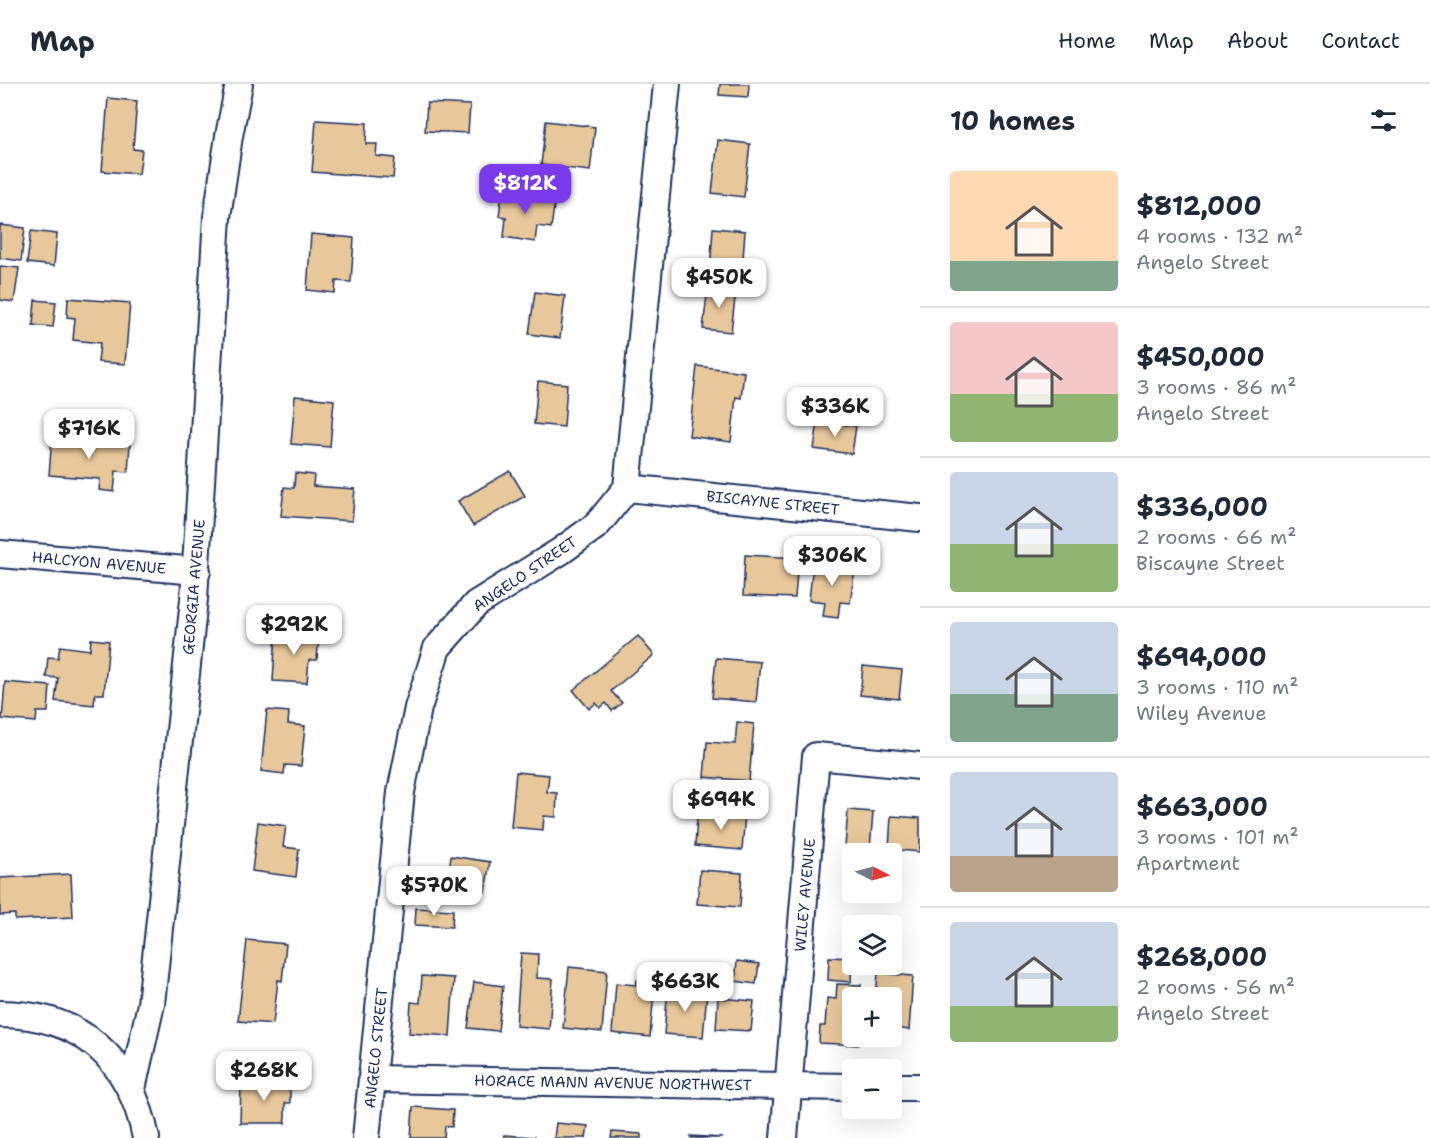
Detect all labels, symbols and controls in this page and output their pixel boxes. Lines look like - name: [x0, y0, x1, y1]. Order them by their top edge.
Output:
- text: Map: [30, 22, 95, 60]
- text: Home: [1058, 27, 1116, 55]
- text: Map: [1149, 27, 1194, 55]
- text: About: [1227, 27, 1288, 55]
- text: Contact: [1321, 27, 1400, 55]
- text: 10 homes: [950, 103, 1075, 138]
- icon: filters: [1367, 104, 1400, 137]
- pin: $812K: [483, 164, 567, 215]
- text: $812K: [493, 170, 557, 196]
- text: $812,000: [1136, 188, 1262, 223]
- icon: home: [998, 195, 1070, 267]
- text: 4 rooms · 132 m²: [1136, 223, 1303, 249]
- text: Angelo Street: [1136, 249, 1269, 275]
- pin: $450K: [677, 258, 761, 309]
- text: $450K: [685, 264, 753, 290]
- text: $450,000: [1136, 339, 1265, 374]
- icon: home: [998, 346, 1070, 418]
- text: 3 rooms · 86 m²: [1136, 374, 1296, 400]
- pin: $336K: [793, 387, 877, 438]
- text: $336K: [801, 393, 869, 419]
- text: Angelo Street: [1136, 400, 1269, 426]
- pin: $716K: [47, 409, 131, 460]
- text: $716K: [58, 415, 120, 441]
- street label: BISCAYNE STREET: [705, 486, 841, 520]
- text: $336,000: [1136, 489, 1268, 524]
- icon: home: [998, 496, 1070, 568]
- street label: GEORGIA AVENUE: [178, 518, 210, 656]
- text: 2 rooms · 66 m²: [1136, 524, 1297, 550]
- street label: ANGELO STREET: [469, 532, 581, 616]
- pin: $306K: [790, 536, 874, 587]
- text: $306K: [797, 542, 867, 568]
- street label: HALCYON AVENUE: [31, 547, 167, 579]
- text: Biscayne Street: [1136, 550, 1285, 576]
- pin: $292K: [252, 605, 336, 656]
- text: $292K: [260, 611, 328, 637]
- text: $694,000: [1136, 639, 1267, 674]
- icon: home: [998, 646, 1070, 718]
- text: 3 rooms · 110 m²: [1136, 674, 1299, 700]
- text: Wiley Avenue: [1136, 700, 1267, 726]
- pin: $694K: [679, 780, 763, 831]
- text: $694K: [687, 786, 755, 812]
- text: $663,000: [1136, 789, 1268, 824]
- icon: home: [998, 796, 1070, 868]
- text: 3 rooms · 101 m²: [1136, 824, 1299, 850]
- street label: WILEY AVENUE: [790, 837, 820, 953]
- north arrow: [842, 843, 902, 903]
- map controls: [842, 843, 902, 1119]
- text: Apartment: [1136, 850, 1240, 876]
- pin: $570K: [392, 866, 476, 917]
- text: $570K: [400, 872, 468, 898]
- button: layers: [842, 915, 902, 975]
- text: $268,000: [1136, 939, 1267, 974]
- icon: home: [998, 946, 1070, 1018]
- pin: $663K: [643, 962, 727, 1013]
- text: $663K: [651, 968, 719, 994]
- text: 2 rooms · 56 m²: [1136, 974, 1295, 1000]
- street label: ANGELO STREET: [360, 987, 392, 1109]
- button: +: [842, 987, 902, 1047]
- text: Angelo Street: [1136, 1000, 1269, 1026]
- pin: $268K: [222, 1051, 306, 1102]
- text: $268K: [230, 1057, 298, 1083]
- button: −: [842, 1059, 902, 1119]
- street label: HORACE MANN AVENUE NORTHWEST: [474, 1071, 752, 1095]

